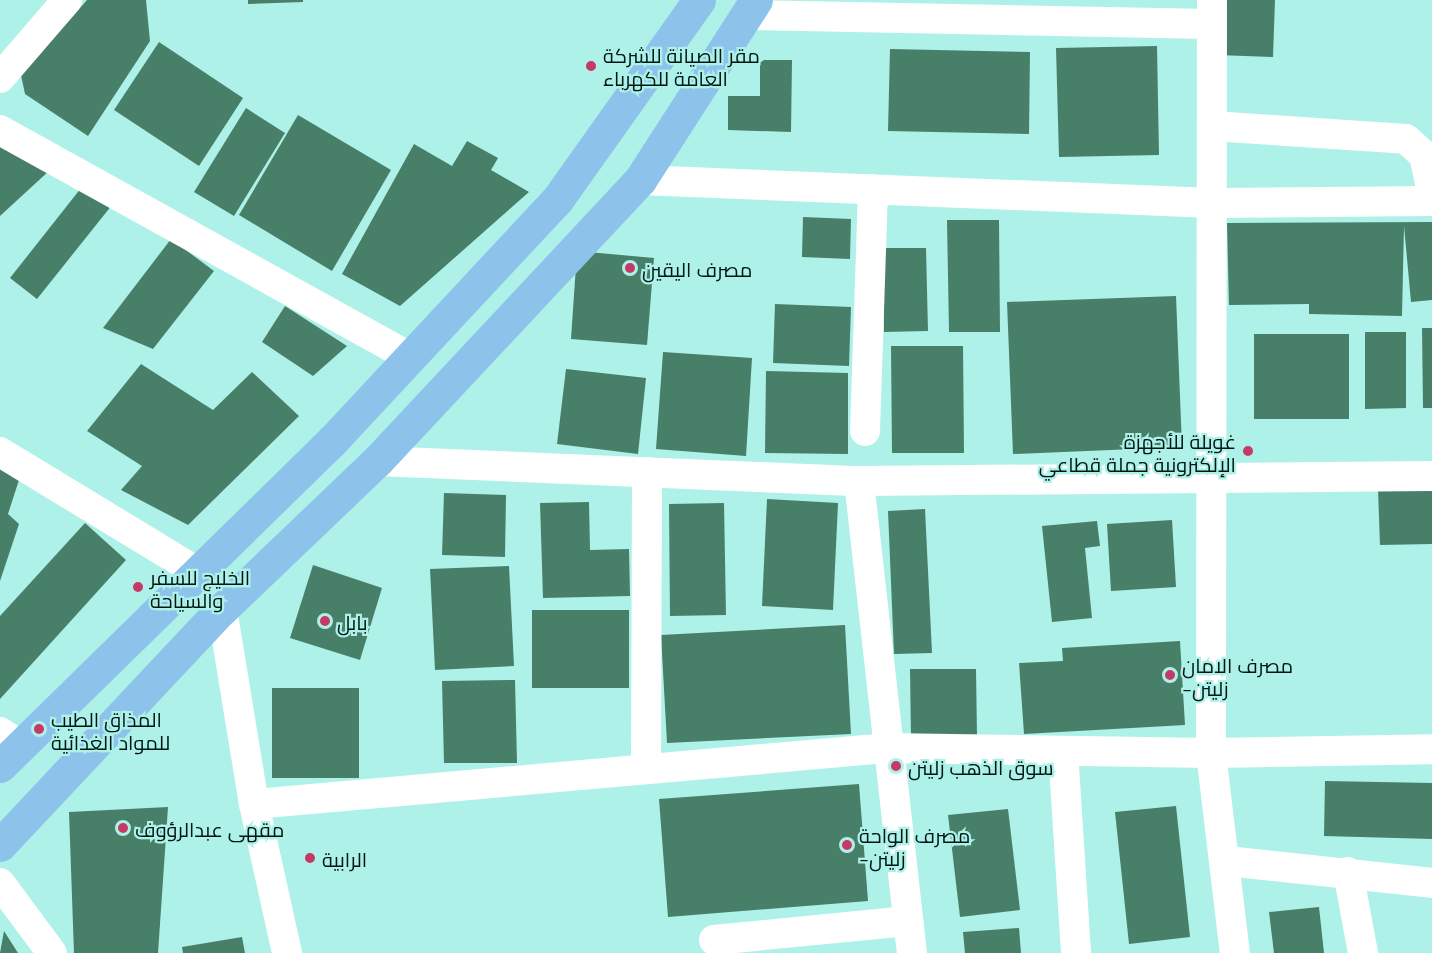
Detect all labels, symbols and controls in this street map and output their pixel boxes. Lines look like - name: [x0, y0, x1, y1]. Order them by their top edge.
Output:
- place label: مقر الصيانة للشركة العامة للكهرباء: [603, 42, 760, 89]
- marker: مقر الصيانة للشركة العامة للكهرباء: [584, 59, 598, 73]
- place label: مصرف اليقين: [642, 256, 752, 280]
- marker: مصرف اليقين: [623, 261, 637, 275]
- place label: غويلة للأجهزة الإلكترونية جملة قطاعي: [1039, 428, 1236, 475]
- marker: غويلة للأجهزة الإلكترونية جملة قطاعي: [1241, 444, 1255, 458]
- place label: الخليج للسفر والسياحة: [150, 564, 250, 611]
- marker: الخليج للسفر والسياحة: [131, 580, 145, 594]
- place label: بابل: [337, 609, 368, 633]
- marker: بابل: [318, 614, 332, 628]
- place label: مصرف الامان -زليتن: [1182, 652, 1293, 699]
- marker: مصرف الامان -زليتن: [1163, 668, 1177, 682]
- place label: المذاق الطيب للمواد الغذائية: [51, 706, 170, 753]
- marker: المذاق الطيب للمواد الغذائية: [32, 722, 46, 736]
- place label: سوق الذهب زليتن: [908, 754, 1054, 778]
- marker: سوق الذهب زليتن: [889, 759, 903, 773]
- place label: مقهى عبدالرؤوف: [135, 816, 284, 840]
- marker: مقهى عبدالرؤوف: [116, 821, 130, 835]
- place label: مصرف الواحة -زليتن: [859, 822, 970, 869]
- marker: مصرف الواحة -زليتن: [840, 838, 854, 852]
- place label: الرابية: [322, 846, 367, 870]
- marker: الرابية: [303, 851, 317, 865]

